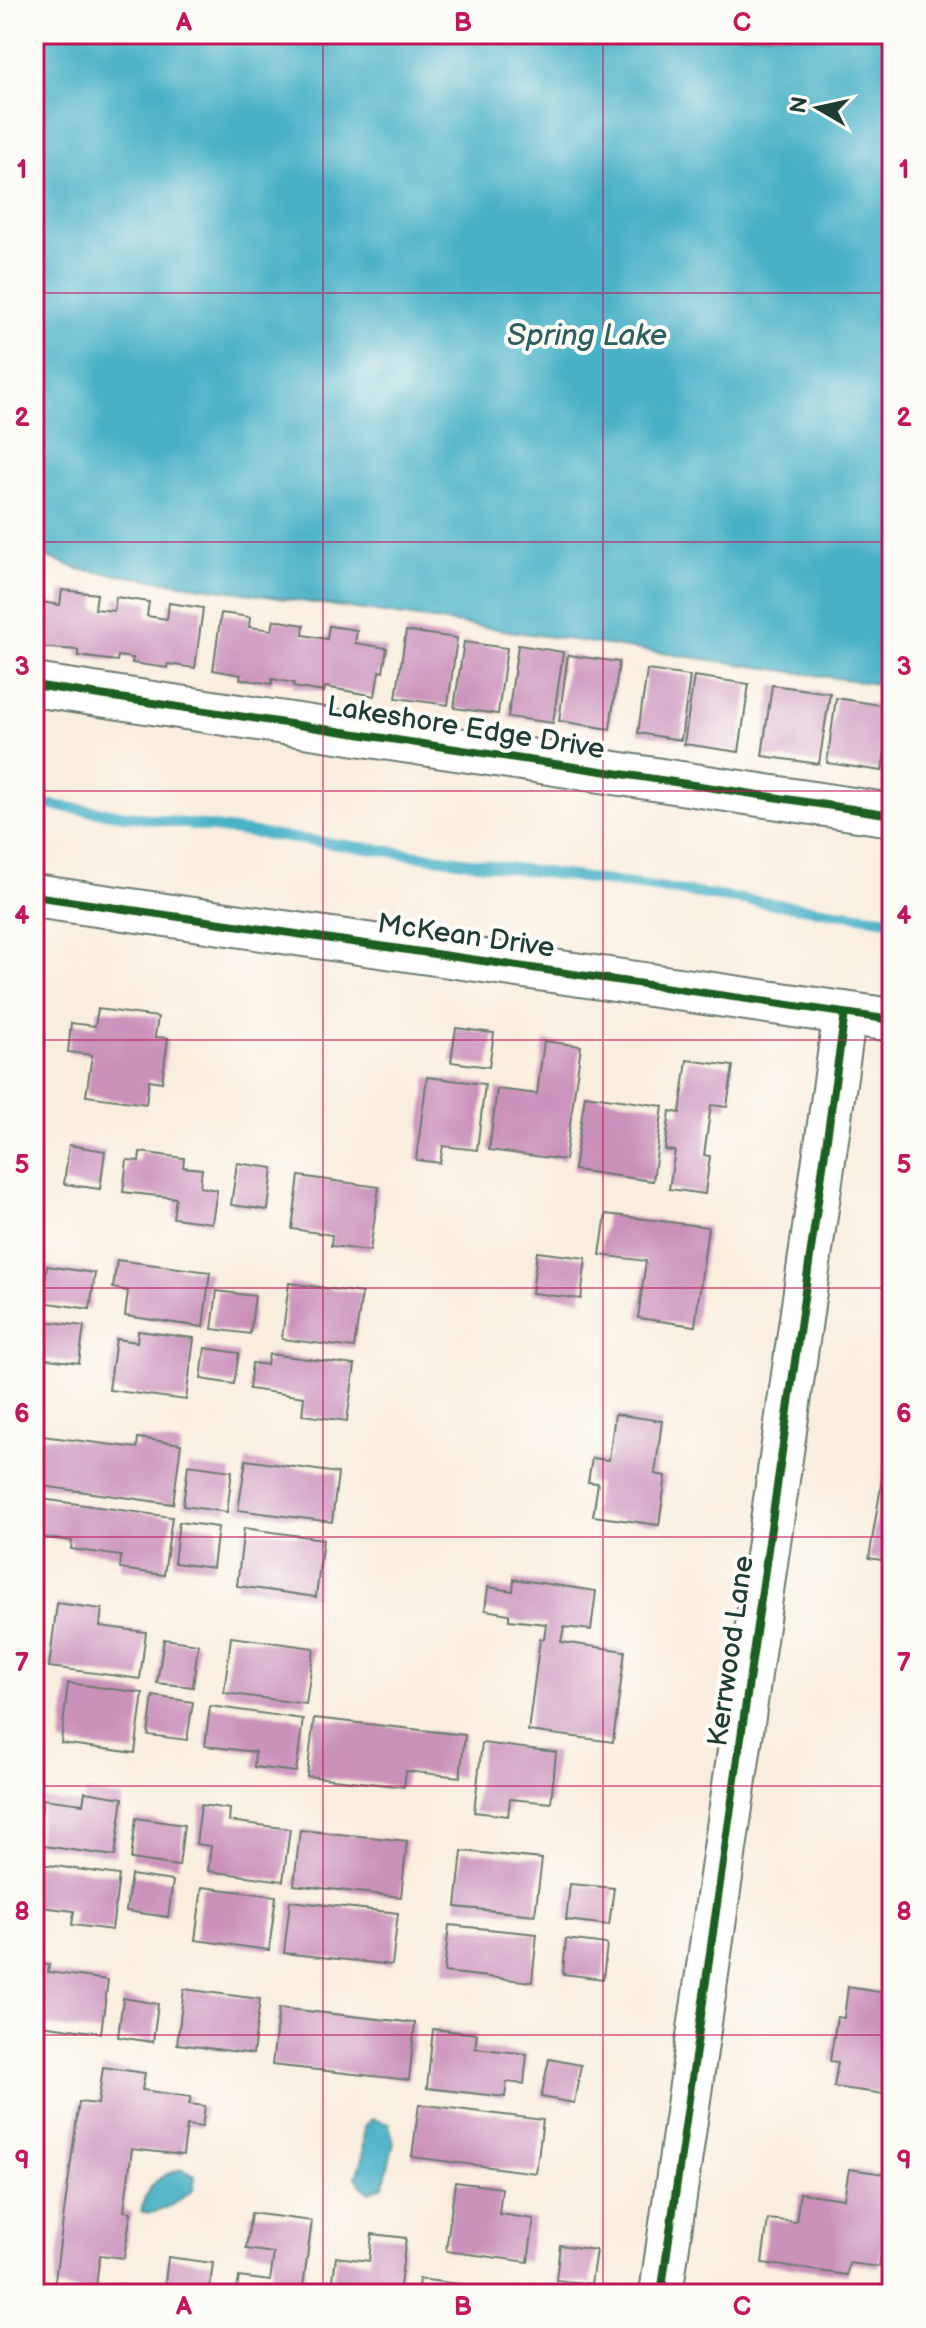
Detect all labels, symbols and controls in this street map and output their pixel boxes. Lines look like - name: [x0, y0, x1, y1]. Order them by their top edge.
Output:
- text: A: [175, 8, 192, 39]
- text: B: [454, 8, 472, 39]
- text: C: [733, 8, 751, 39]
- north arrow: [778, 68, 858, 148]
- text: N: [785, 95, 814, 115]
- text: 1: [17, 155, 27, 186]
- text: 1: [899, 155, 909, 186]
- water label: Spring Lake: [507, 318, 667, 354]
- text: 2: [14, 403, 30, 434]
- text: 2: [896, 403, 912, 434]
- text: 3: [14, 652, 30, 683]
- text: 3: [896, 652, 912, 683]
- street label: Lakeshore Edge Drive: [325, 690, 607, 766]
- text: 4: [14, 901, 30, 932]
- text: 4: [896, 901, 912, 932]
- street label: McKean Drive: [375, 907, 557, 965]
- text: 5: [14, 1150, 30, 1181]
- text: 5: [896, 1150, 912, 1181]
- text: 6: [14, 1399, 30, 1430]
- text: 6: [896, 1399, 912, 1430]
- street label: Kerrwood Lane: [701, 1554, 761, 1748]
- text: 7: [15, 1648, 29, 1679]
- text: 7: [897, 1648, 911, 1679]
- text: 8: [14, 1897, 30, 1928]
- text: 8: [896, 1897, 912, 1928]
- text: 9: [14, 2146, 30, 2177]
- text: 9: [896, 2146, 912, 2177]
- text: A: [175, 2292, 192, 2323]
- text: B: [454, 2292, 472, 2323]
- text: C: [733, 2292, 751, 2323]

